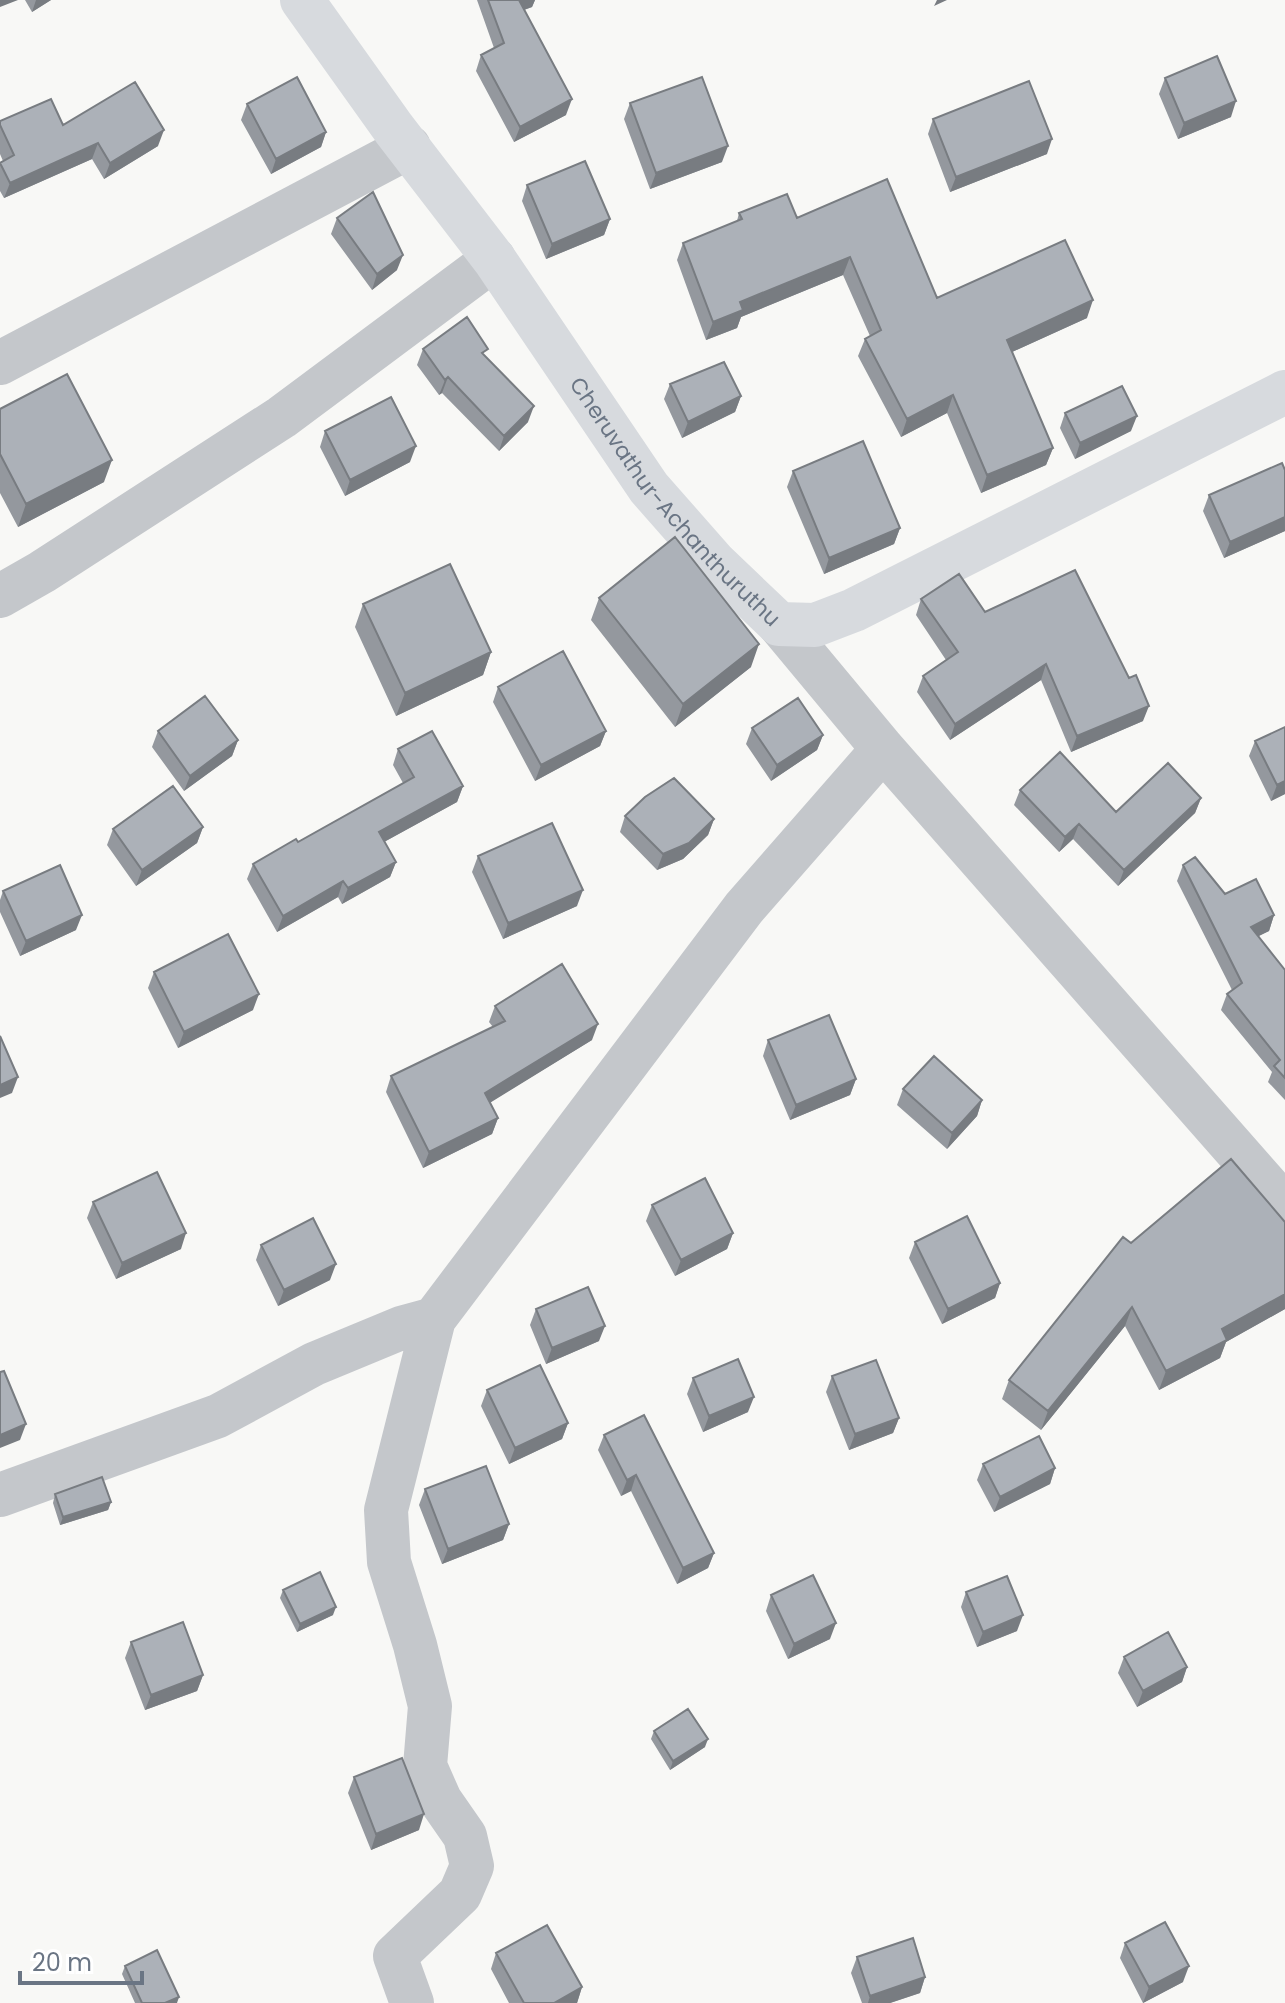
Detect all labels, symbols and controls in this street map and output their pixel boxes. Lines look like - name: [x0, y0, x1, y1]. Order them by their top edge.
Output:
- street label: Cheruvathur-Achanthuruthu: [562, 371, 787, 634]
- scale bar: [20, 1935, 142, 1985]
- text: 20 m: [32, 1946, 92, 1979]

